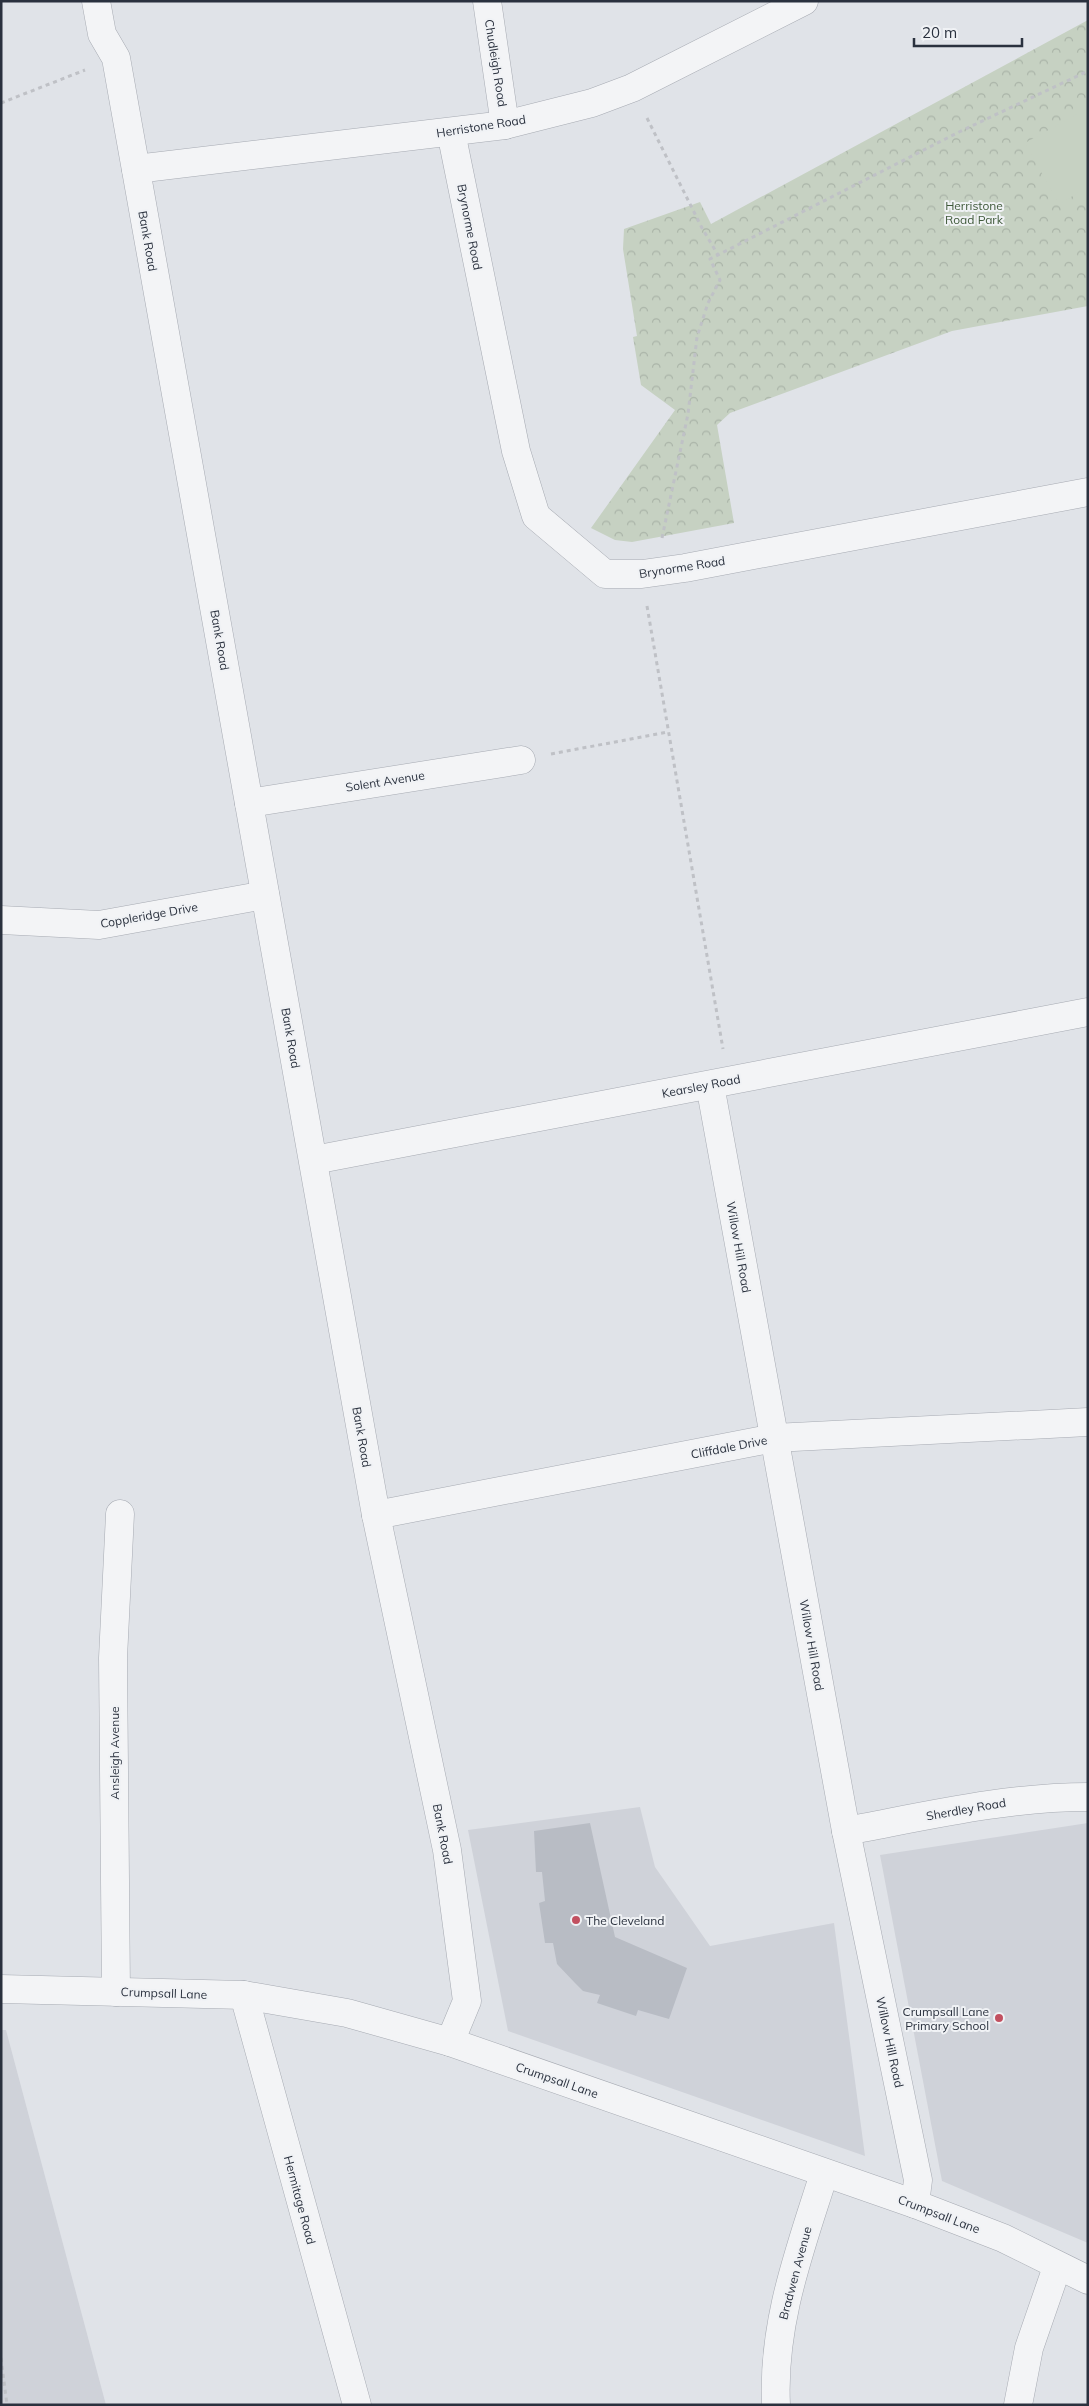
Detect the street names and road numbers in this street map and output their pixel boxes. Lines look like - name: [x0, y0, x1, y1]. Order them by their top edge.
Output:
- street label: Chudleigh Road: [482, 18, 510, 108]
- street label: Herristone Road: [435, 112, 527, 140]
- street label: Brynorme Road: [454, 183, 486, 271]
- street label: Bank Road: [135, 210, 161, 272]
- street label: Brynorme Road: [638, 553, 726, 581]
- street label: Bank Road: [207, 609, 233, 671]
- street label: Solent Avenue: [344, 767, 426, 795]
- street label: Coppleridge Drive: [99, 899, 199, 931]
- street label: Bank Road: [278, 1007, 304, 1069]
- street label: Kearsley Road: [660, 1071, 742, 1101]
- street label: Willow Hill Road: [724, 1200, 754, 1294]
- street label: Bank Road: [349, 1406, 375, 1468]
- street label: Cliffdale Drive: [689, 1432, 769, 1462]
- street label: Willow Hill Road: [797, 1598, 827, 1692]
- street label: Ansleigh Avenue: [107, 1706, 122, 1800]
- street label: Sherdley Road: [925, 1795, 1007, 1823]
- street label: Bank Road: [430, 1803, 456, 1865]
- street label: Crumpsall Lane: [120, 1984, 208, 2002]
- street label: Willow Hill Road: [873, 1995, 907, 2089]
- street label: Crumpsall Lane: [514, 2059, 600, 2101]
- street label: Hermitage Road: [281, 2154, 319, 2246]
- street label: Crumpsall Lane: [896, 2191, 982, 2237]
- street label: Bradwen Avenue: [775, 2225, 815, 2321]

